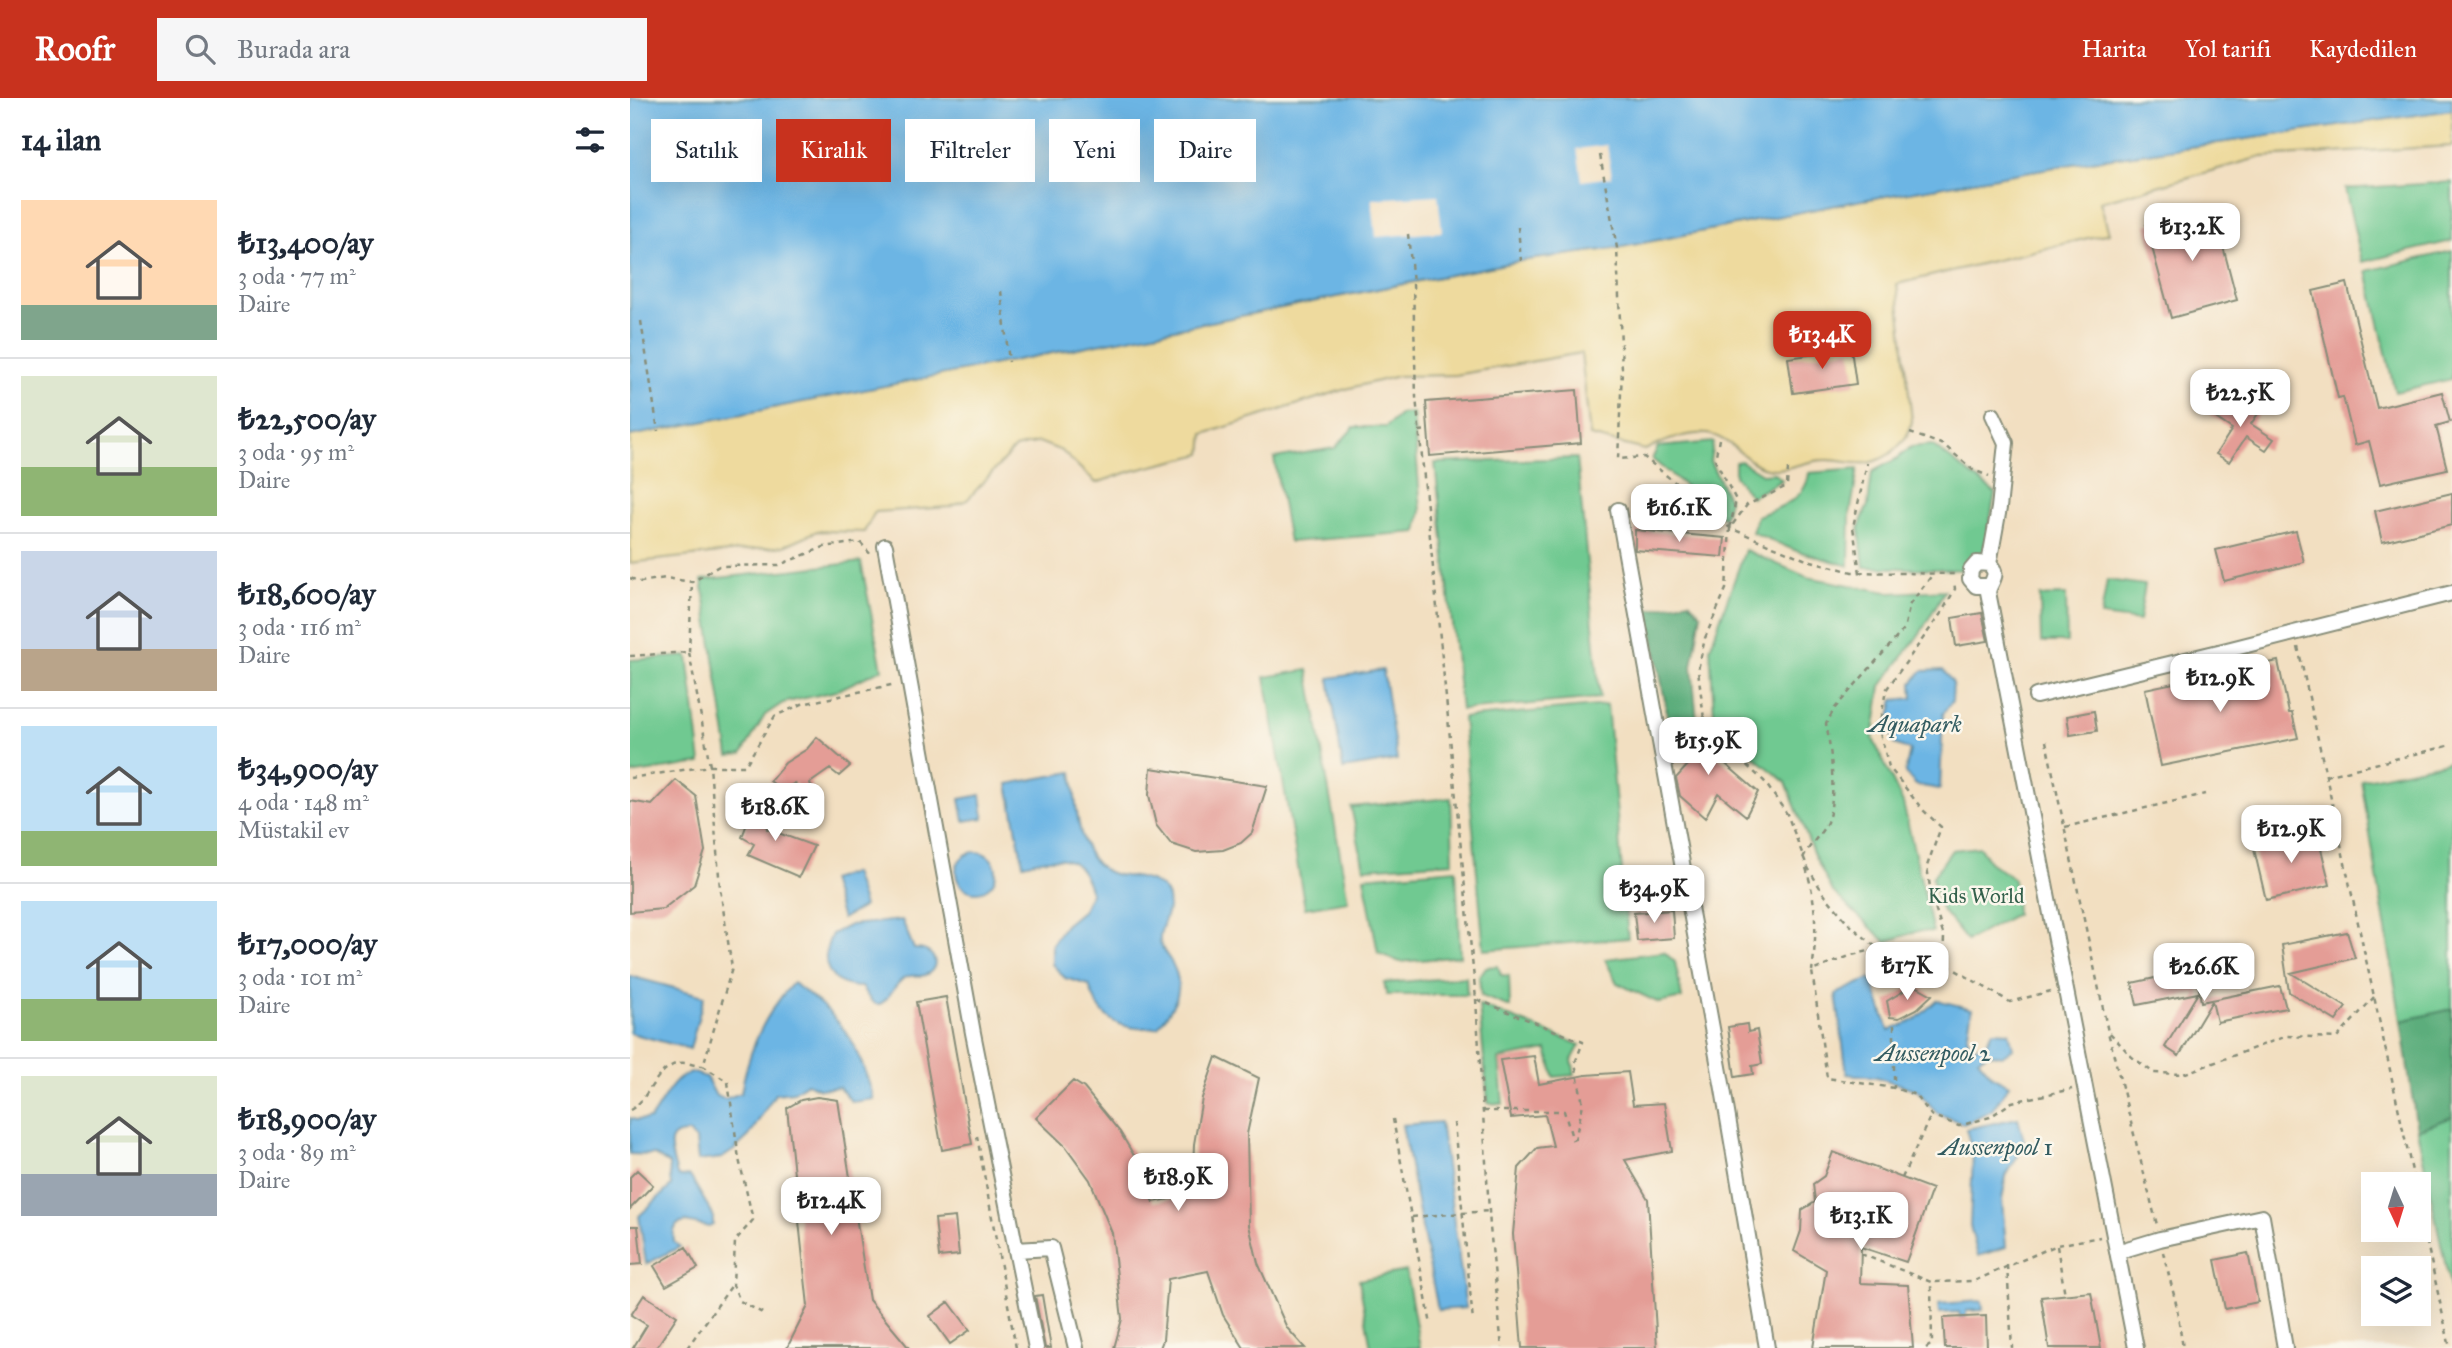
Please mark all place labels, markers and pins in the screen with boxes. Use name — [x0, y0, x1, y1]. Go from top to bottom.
pin: ₺13.2K — [2135, 204, 2249, 263]
pin: ₺13.4K — [1765, 312, 1879, 371]
pin: ₺22.5K — [2183, 370, 2297, 429]
pin: ₺16.1K — [1622, 484, 1736, 544]
pin: ₺12.9K — [2163, 654, 2277, 714]
pin: ₺15.9K — [1651, 718, 1765, 777]
pin: ₺18.6K — [718, 784, 832, 843]
pin: ₺12.9K — [2234, 806, 2348, 865]
pin: ₺34.9K — [1597, 866, 1711, 925]
pin: ₺17K — [1866, 942, 1948, 1002]
pin: ₺26.6K — [2147, 944, 2261, 1003]
pin: ₺18.9K — [1121, 1154, 1235, 1213]
pin: ₺12.4K — [774, 1178, 888, 1237]
pin: ₺13.1K — [1804, 1192, 1918, 1252]

